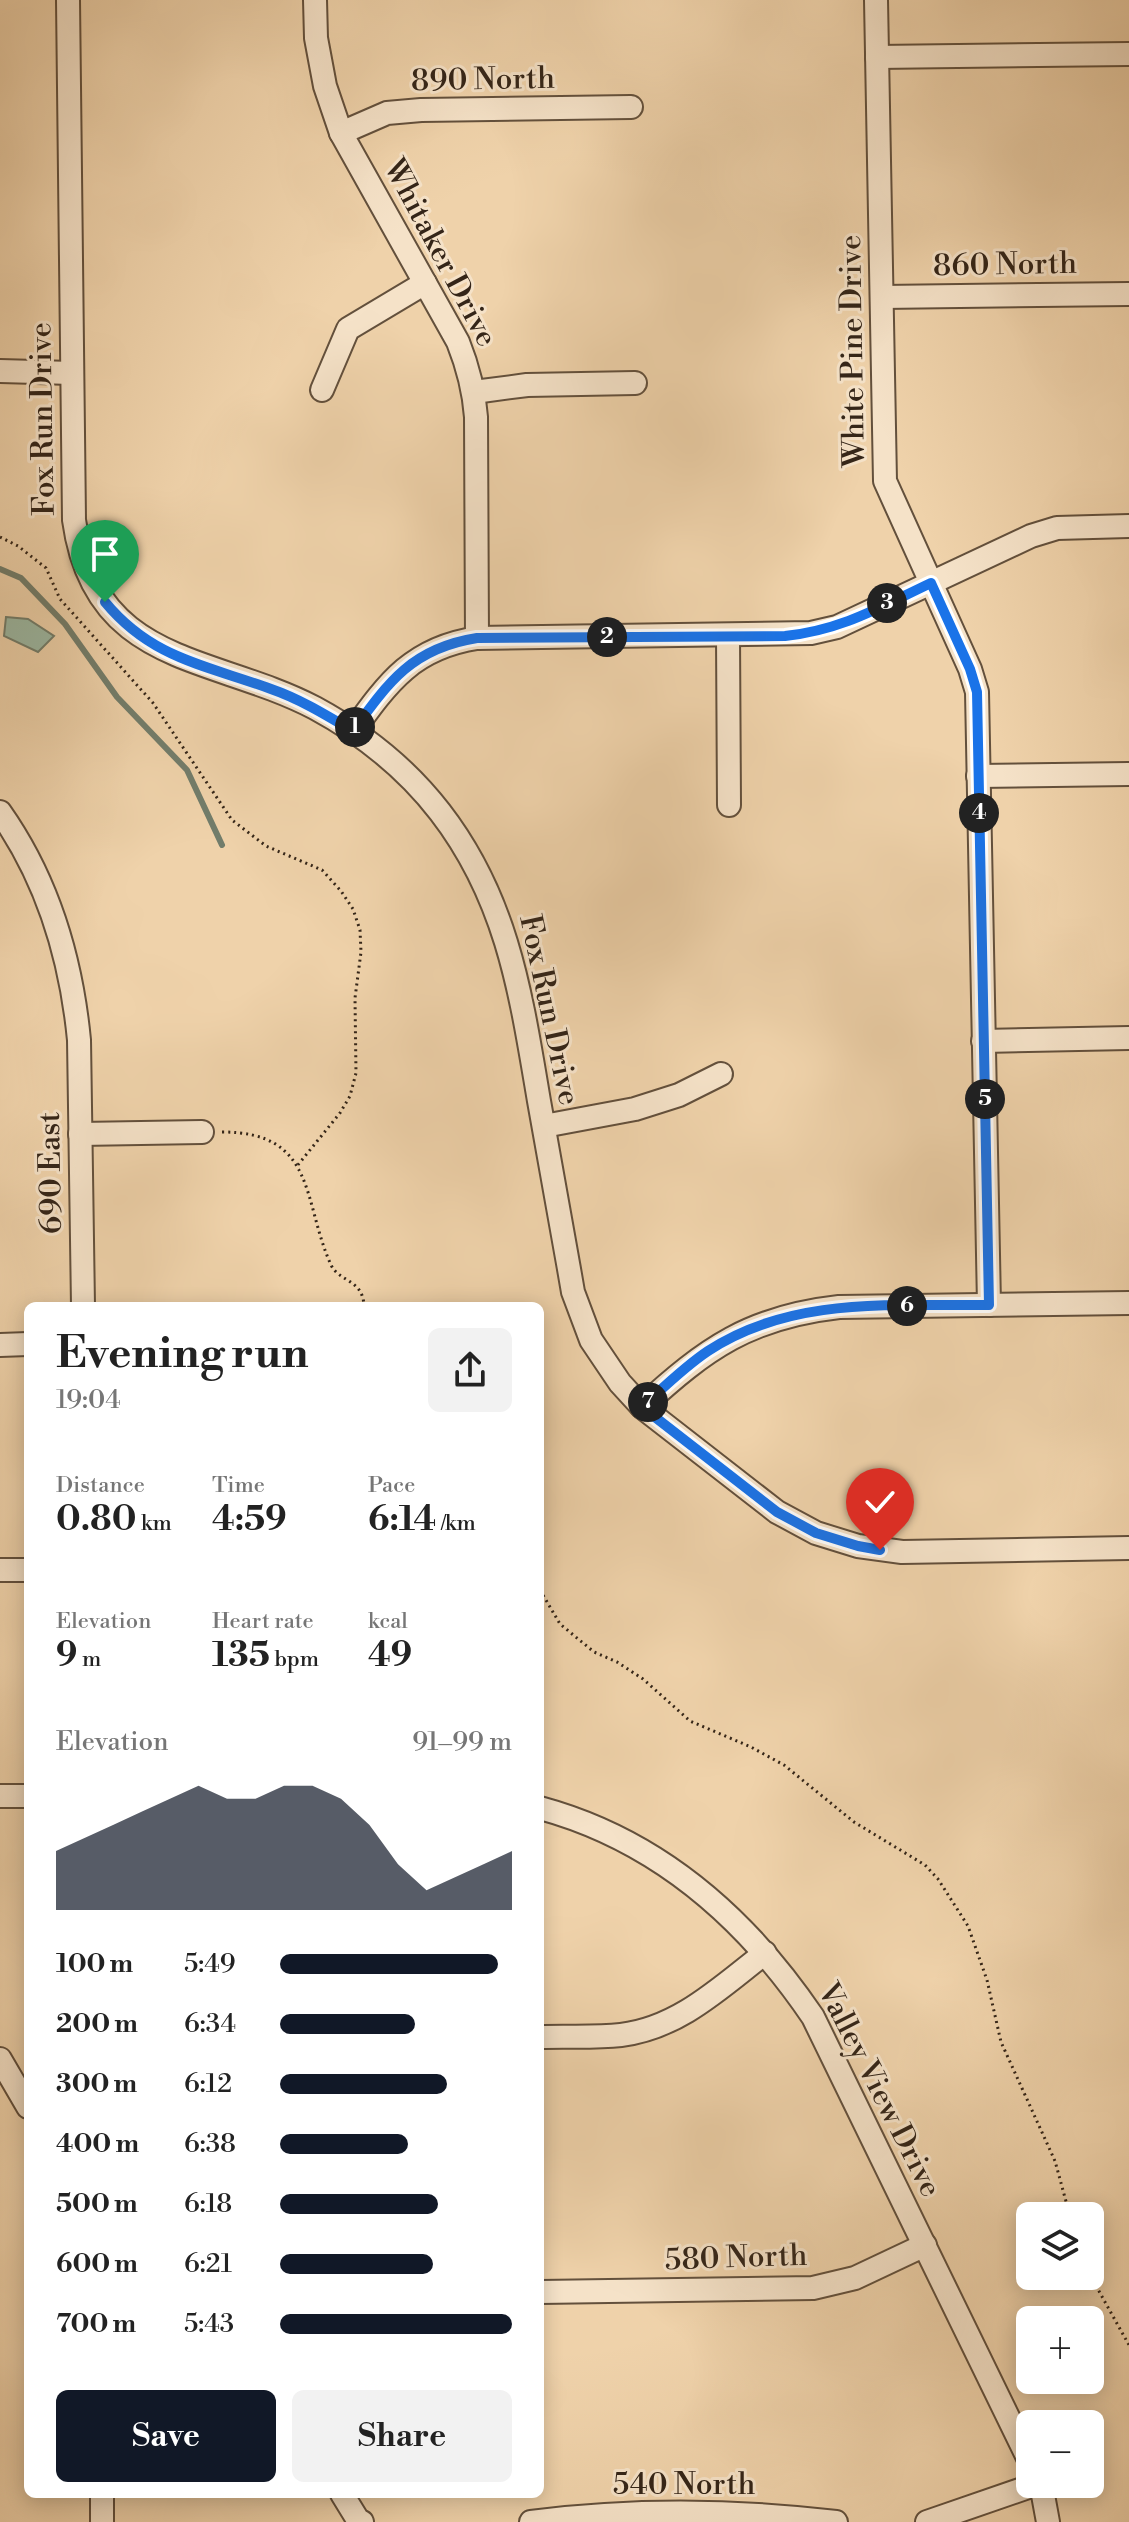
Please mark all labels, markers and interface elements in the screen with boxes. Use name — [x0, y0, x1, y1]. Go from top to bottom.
street label: 890 North — [411, 60, 555, 100]
street label: Whitaker Drive — [374, 152, 505, 353]
street label: White Pine Drive — [832, 235, 874, 468]
street label: 860 North — [933, 245, 1077, 285]
street label: Fox Run Drive — [22, 322, 64, 516]
pin — [71, 520, 139, 602]
icon: arrive — [83, 532, 127, 576]
pin: 3 — [867, 583, 907, 623]
text: 3 — [880, 589, 894, 616]
pin: 2 — [587, 617, 627, 657]
text: 2 — [600, 623, 614, 650]
pin: 1 — [335, 707, 375, 747]
text: 1 — [350, 713, 360, 740]
pin: 4 — [959, 793, 999, 833]
text: 4 — [972, 799, 986, 826]
street label: Fox Run Drive — [510, 911, 588, 1109]
pin: 5 — [965, 1079, 1005, 1119]
text: 5 — [978, 1085, 992, 1112]
street label: 690 East — [31, 1111, 71, 1234]
pin: 6 — [887, 1286, 927, 1326]
text: 6 — [900, 1292, 914, 1319]
text: Evening run — [56, 1326, 309, 1381]
button: share — [428, 1328, 512, 1412]
pin: 7 — [628, 1382, 668, 1422]
text: 19:04 — [56, 1384, 121, 1416]
text: 7 — [642, 1388, 654, 1415]
pin — [846, 1468, 914, 1550]
text: Distance — [56, 1472, 145, 1499]
text: Time — [212, 1472, 265, 1499]
text: Pace — [368, 1472, 415, 1499]
icon: check — [858, 1480, 902, 1524]
text: 0.80 — [56, 1499, 136, 1541]
text: 4:59 — [212, 1499, 287, 1541]
text: 6:14 — [368, 1499, 436, 1541]
text: km — [136, 1510, 172, 1537]
text: /km — [436, 1510, 476, 1537]
text: Elevation — [56, 1608, 151, 1635]
text: Heart rate — [212, 1608, 314, 1635]
text: kcal — [368, 1608, 408, 1635]
text: 9 — [56, 1635, 77, 1677]
text: 135 — [212, 1635, 270, 1677]
text: 49 — [368, 1635, 412, 1677]
text: m — [77, 1646, 101, 1673]
text: bpm — [270, 1646, 319, 1673]
text: Elevation — [56, 1726, 169, 1758]
text: 91–99 m — [412, 1726, 512, 1758]
text: 100 m — [56, 1948, 133, 1980]
text: 5:49 — [184, 1948, 235, 1980]
street label: Valley View Drive — [808, 1976, 949, 2204]
text: 200 m — [56, 2008, 138, 2040]
text: 6:34 — [184, 2008, 236, 2040]
text: 300 m — [56, 2068, 137, 2100]
text: 6:12 — [184, 2068, 232, 2100]
text: 400 m — [56, 2128, 139, 2160]
text: 6:38 — [184, 2128, 236, 2160]
text: 500 m — [56, 2188, 138, 2220]
text: 6:18 — [184, 2188, 232, 2220]
map controls — [1016, 2202, 1104, 2498]
button: layers — [1016, 2202, 1104, 2290]
street label: 580 North — [664, 2237, 808, 2279]
text: 600 m — [56, 2248, 138, 2280]
text: 6:21 — [184, 2248, 232, 2280]
button: + — [1016, 2306, 1104, 2394]
text: 700 m — [56, 2308, 136, 2340]
text: 5:43 — [184, 2308, 234, 2340]
button: Save — [56, 2390, 276, 2482]
button: Share — [292, 2390, 512, 2482]
button: − — [1016, 2410, 1104, 2498]
street label: 540 North — [613, 2466, 755, 2504]

